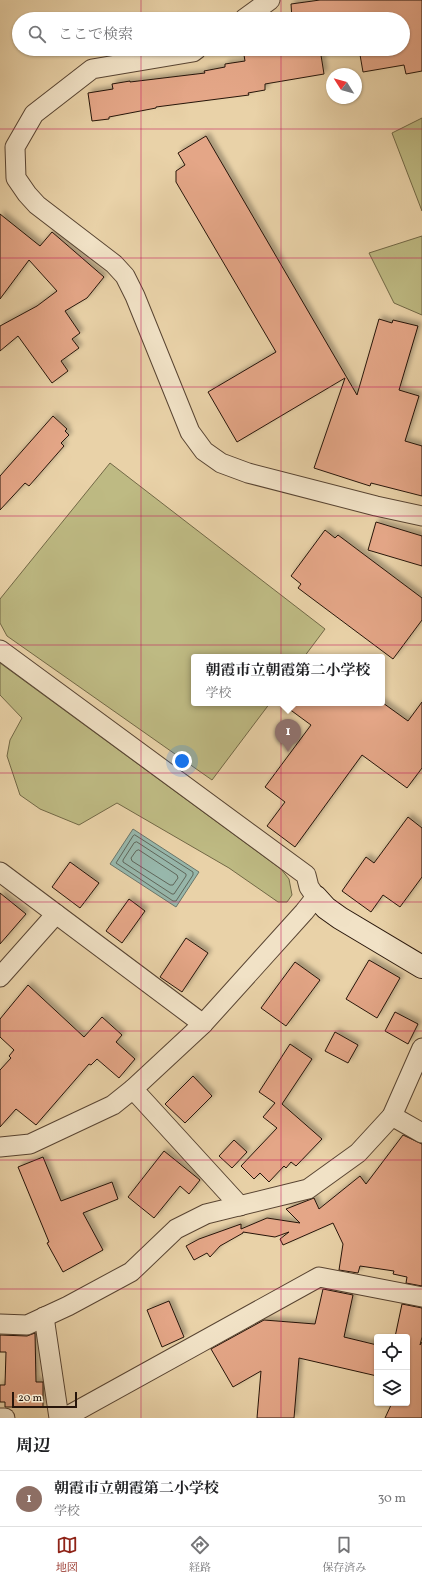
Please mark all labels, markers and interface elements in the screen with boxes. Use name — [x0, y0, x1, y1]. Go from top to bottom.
search box — [12, 12, 410, 56]
icon: search — [26, 23, 48, 45]
text: ここで検索 — [58, 25, 133, 46]
north arrow — [326, 68, 362, 104]
popup — [191, 654, 385, 706]
text: 朝霞市立朝霞第二小学校 — [205, 661, 371, 682]
text: 学校 — [205, 685, 232, 703]
pin: 1 — [275, 719, 301, 752]
your location — [172, 751, 192, 771]
map controls — [374, 1334, 410, 1406]
button: locate — [374, 1334, 410, 1370]
button: layers — [374, 1370, 410, 1406]
scale bar — [12, 1390, 77, 1409]
text: 20 m — [18, 1391, 42, 1406]
text: 周辺 — [16, 1435, 50, 1458]
text: 朝霞市立朝霞第二小学校 — [54, 1479, 219, 1500]
text: 1 — [26, 1490, 32, 1508]
text: 30 m — [378, 1490, 406, 1508]
text: 学校 — [54, 1503, 80, 1521]
tab: 地図 — [56, 1534, 78, 1576]
tab: 経路 — [189, 1534, 211, 1576]
tab: 保存済み — [322, 1534, 366, 1576]

